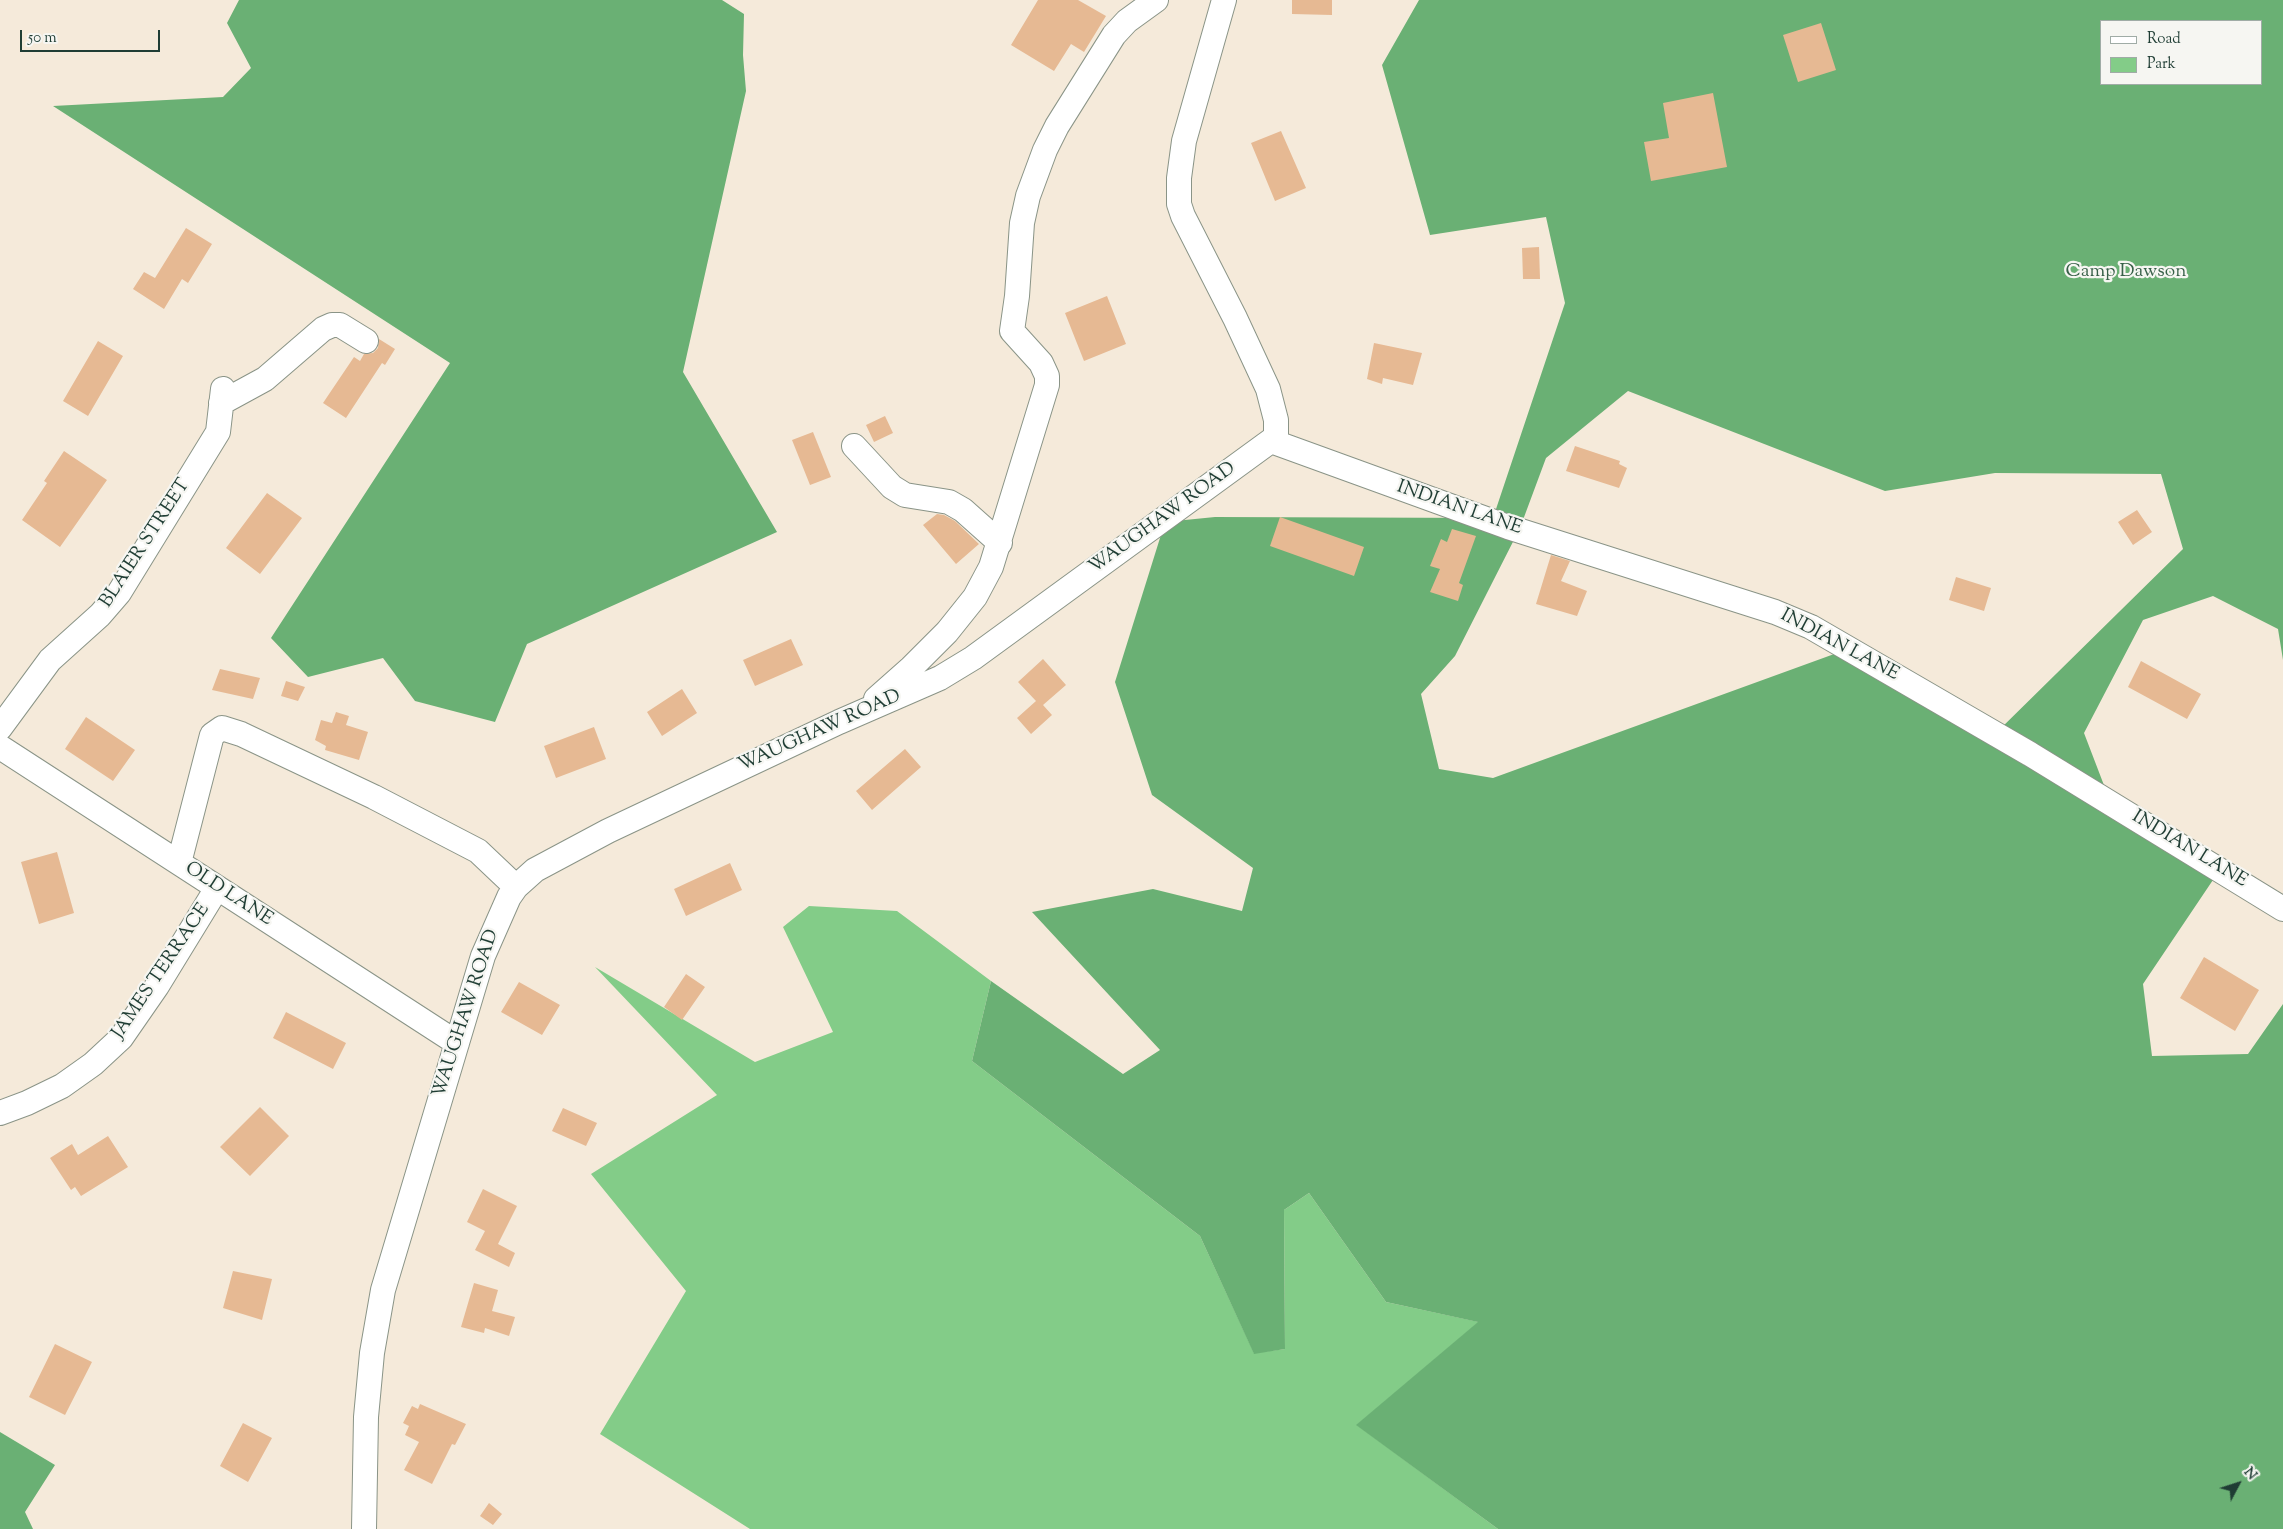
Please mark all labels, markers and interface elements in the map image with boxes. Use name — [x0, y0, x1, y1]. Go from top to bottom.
scale bar — [22, 20, 162, 52]
legend — [2100, 20, 2263, 85]
text: 50 m — [28, 28, 57, 49]
text: Road — [2147, 29, 2181, 50]
text: Park — [2147, 54, 2176, 75]
park label: Camp Dawson — [2066, 262, 2186, 284]
street label: WAUGHAW ROAD — [1085, 458, 1241, 580]
street label: BLAIER STREET — [96, 475, 196, 613]
street label: INDIAN LANE — [1393, 477, 1525, 541]
street label: INDIAN LANE — [1776, 605, 1902, 687]
street label: WAUGHAW ROAD — [735, 686, 905, 778]
street label: INDIAN LANE — [2127, 807, 2251, 893]
street label: OLD LANE — [180, 858, 276, 932]
street label: JAMES TERRACE — [108, 900, 216, 1044]
street label: WAUGHAW ROAD — [429, 927, 505, 1101]
north arrow — [2213, 1459, 2263, 1509]
text: N — [2238, 1464, 2261, 1485]

